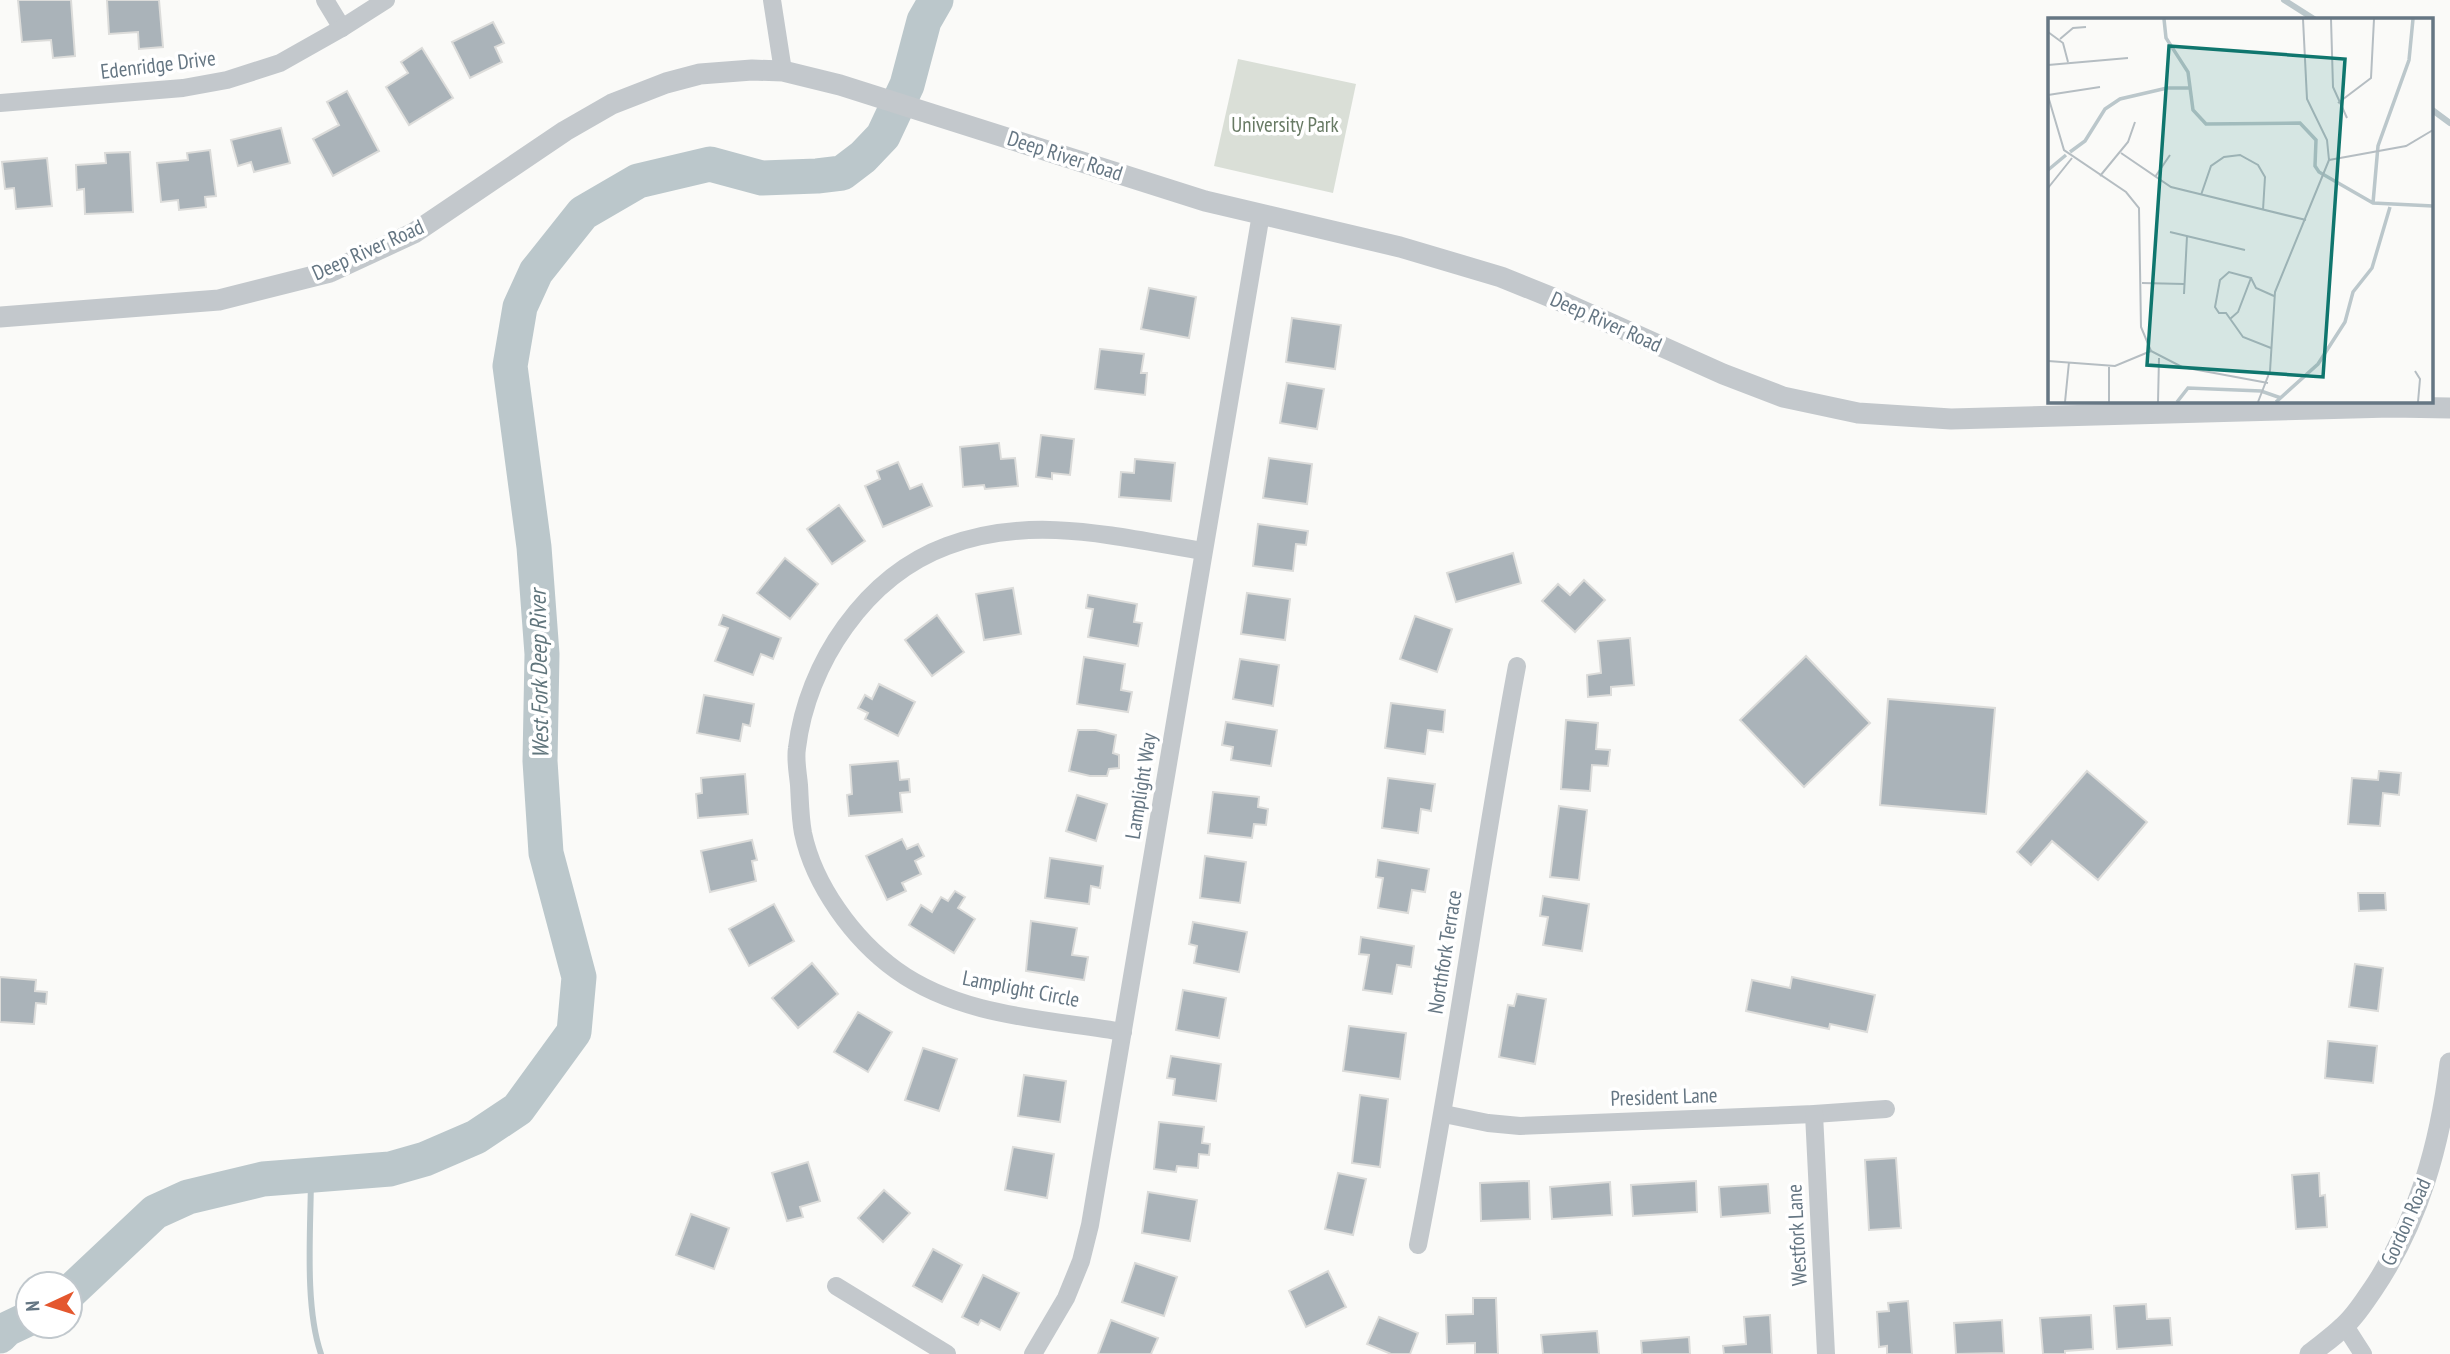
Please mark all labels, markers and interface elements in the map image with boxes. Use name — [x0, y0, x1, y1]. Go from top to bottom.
inset map — [2048, 18, 2432, 402]
street label: Edenridge Drive — [99, 44, 217, 85]
park label: University Park — [1231, 111, 1339, 138]
street label: Deep River Road — [1004, 124, 1126, 187]
street label: Deep River Road — [308, 213, 428, 286]
street label: Deep River Road — [1546, 285, 1666, 358]
water label: West Fork Deep River — [522, 586, 554, 759]
street label: Lamplight Way — [1119, 731, 1162, 841]
street label: Northfork Terrace — [1421, 888, 1468, 1016]
street label: Lamplight Circle — [960, 964, 1082, 1013]
street label: President Lane — [1610, 1081, 1718, 1112]
street label: Gordon Road — [2374, 1174, 2437, 1270]
street label: Westfork Lane — [1780, 1184, 1813, 1287]
north arrow — [14, 1270, 84, 1340]
text: N — [20, 1300, 44, 1312]

